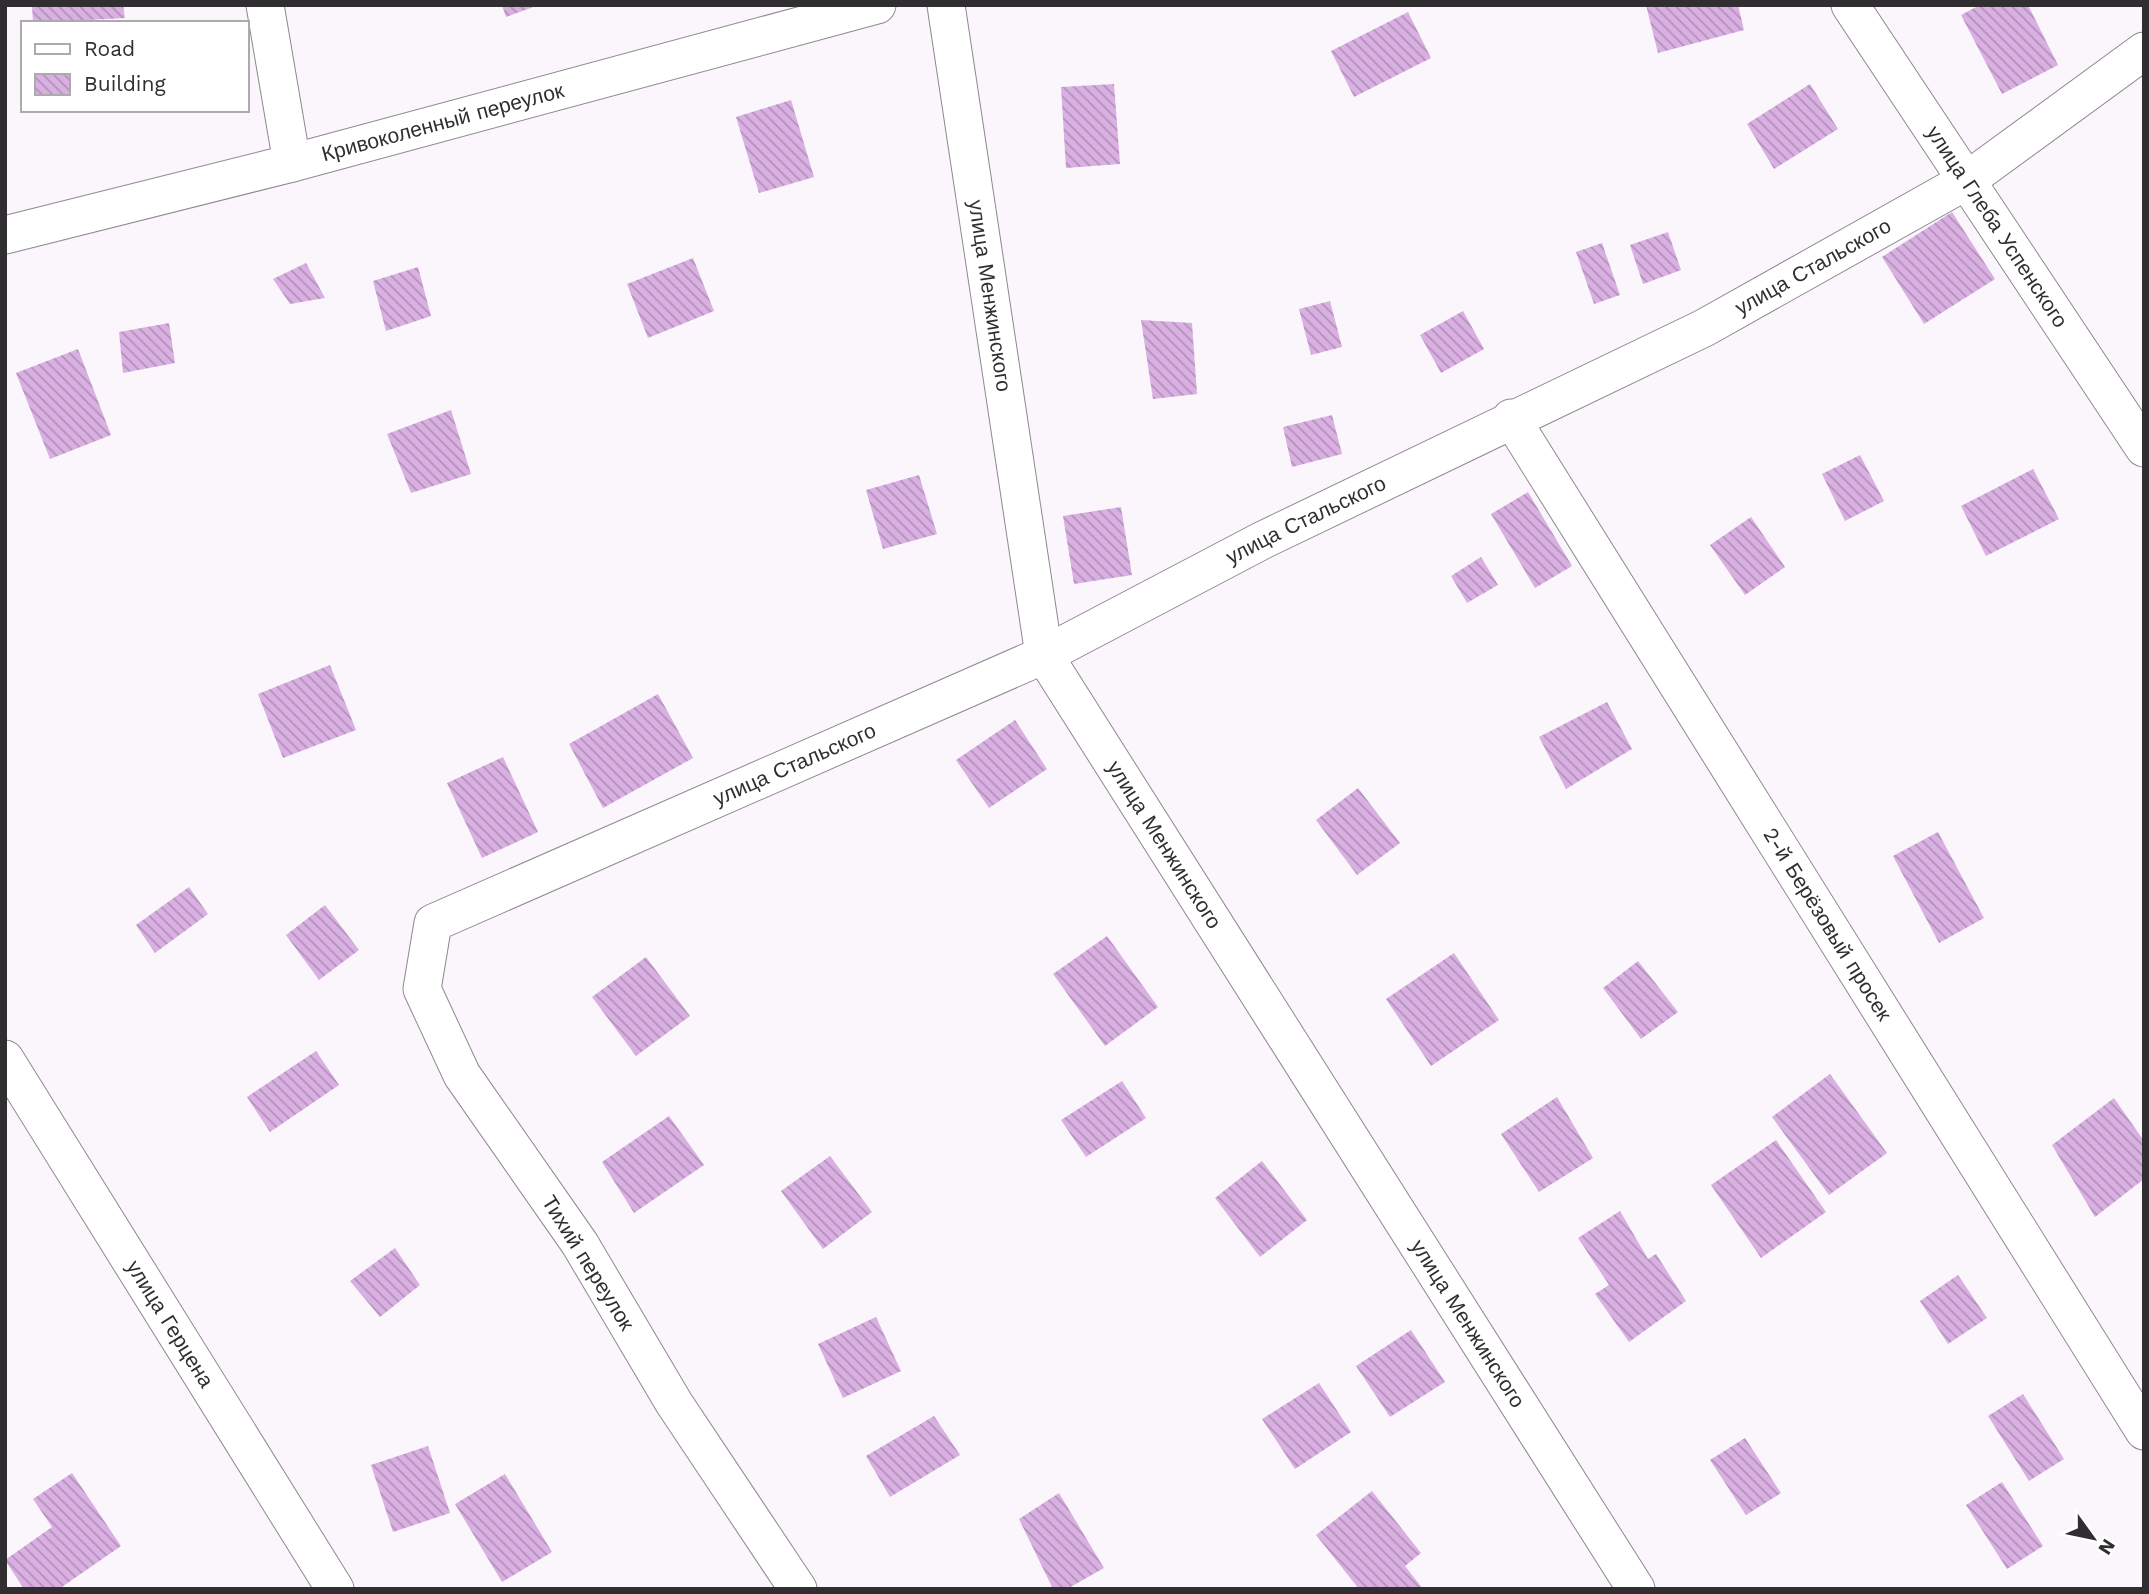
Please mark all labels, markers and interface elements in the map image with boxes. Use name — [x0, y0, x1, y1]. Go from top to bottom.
legend — [21, 21, 248, 112]
text: Road — [84, 36, 135, 61]
text: Building — [84, 71, 166, 96]
street label: Кривоколенный переулок — [319, 77, 567, 166]
street label: улица Глеба Успенского — [1922, 121, 2073, 332]
street label: улица Менжинского — [964, 198, 1017, 393]
street label: улица Стальского — [1730, 213, 1895, 320]
street label: улица Стальского — [1221, 470, 1390, 569]
street label: улица Стальского — [709, 717, 880, 811]
street label: улица Менжинского — [1102, 756, 1227, 933]
street label: 2-й Берёзовый просек — [1758, 823, 1898, 1026]
street label: Тихий переулок — [537, 1191, 640, 1335]
street label: улица Менжинского — [1406, 1235, 1531, 1412]
street label: улица Герцена — [121, 1255, 219, 1392]
north arrow — [2058, 1503, 2128, 1573]
text: N — [2093, 1535, 2120, 1559]

